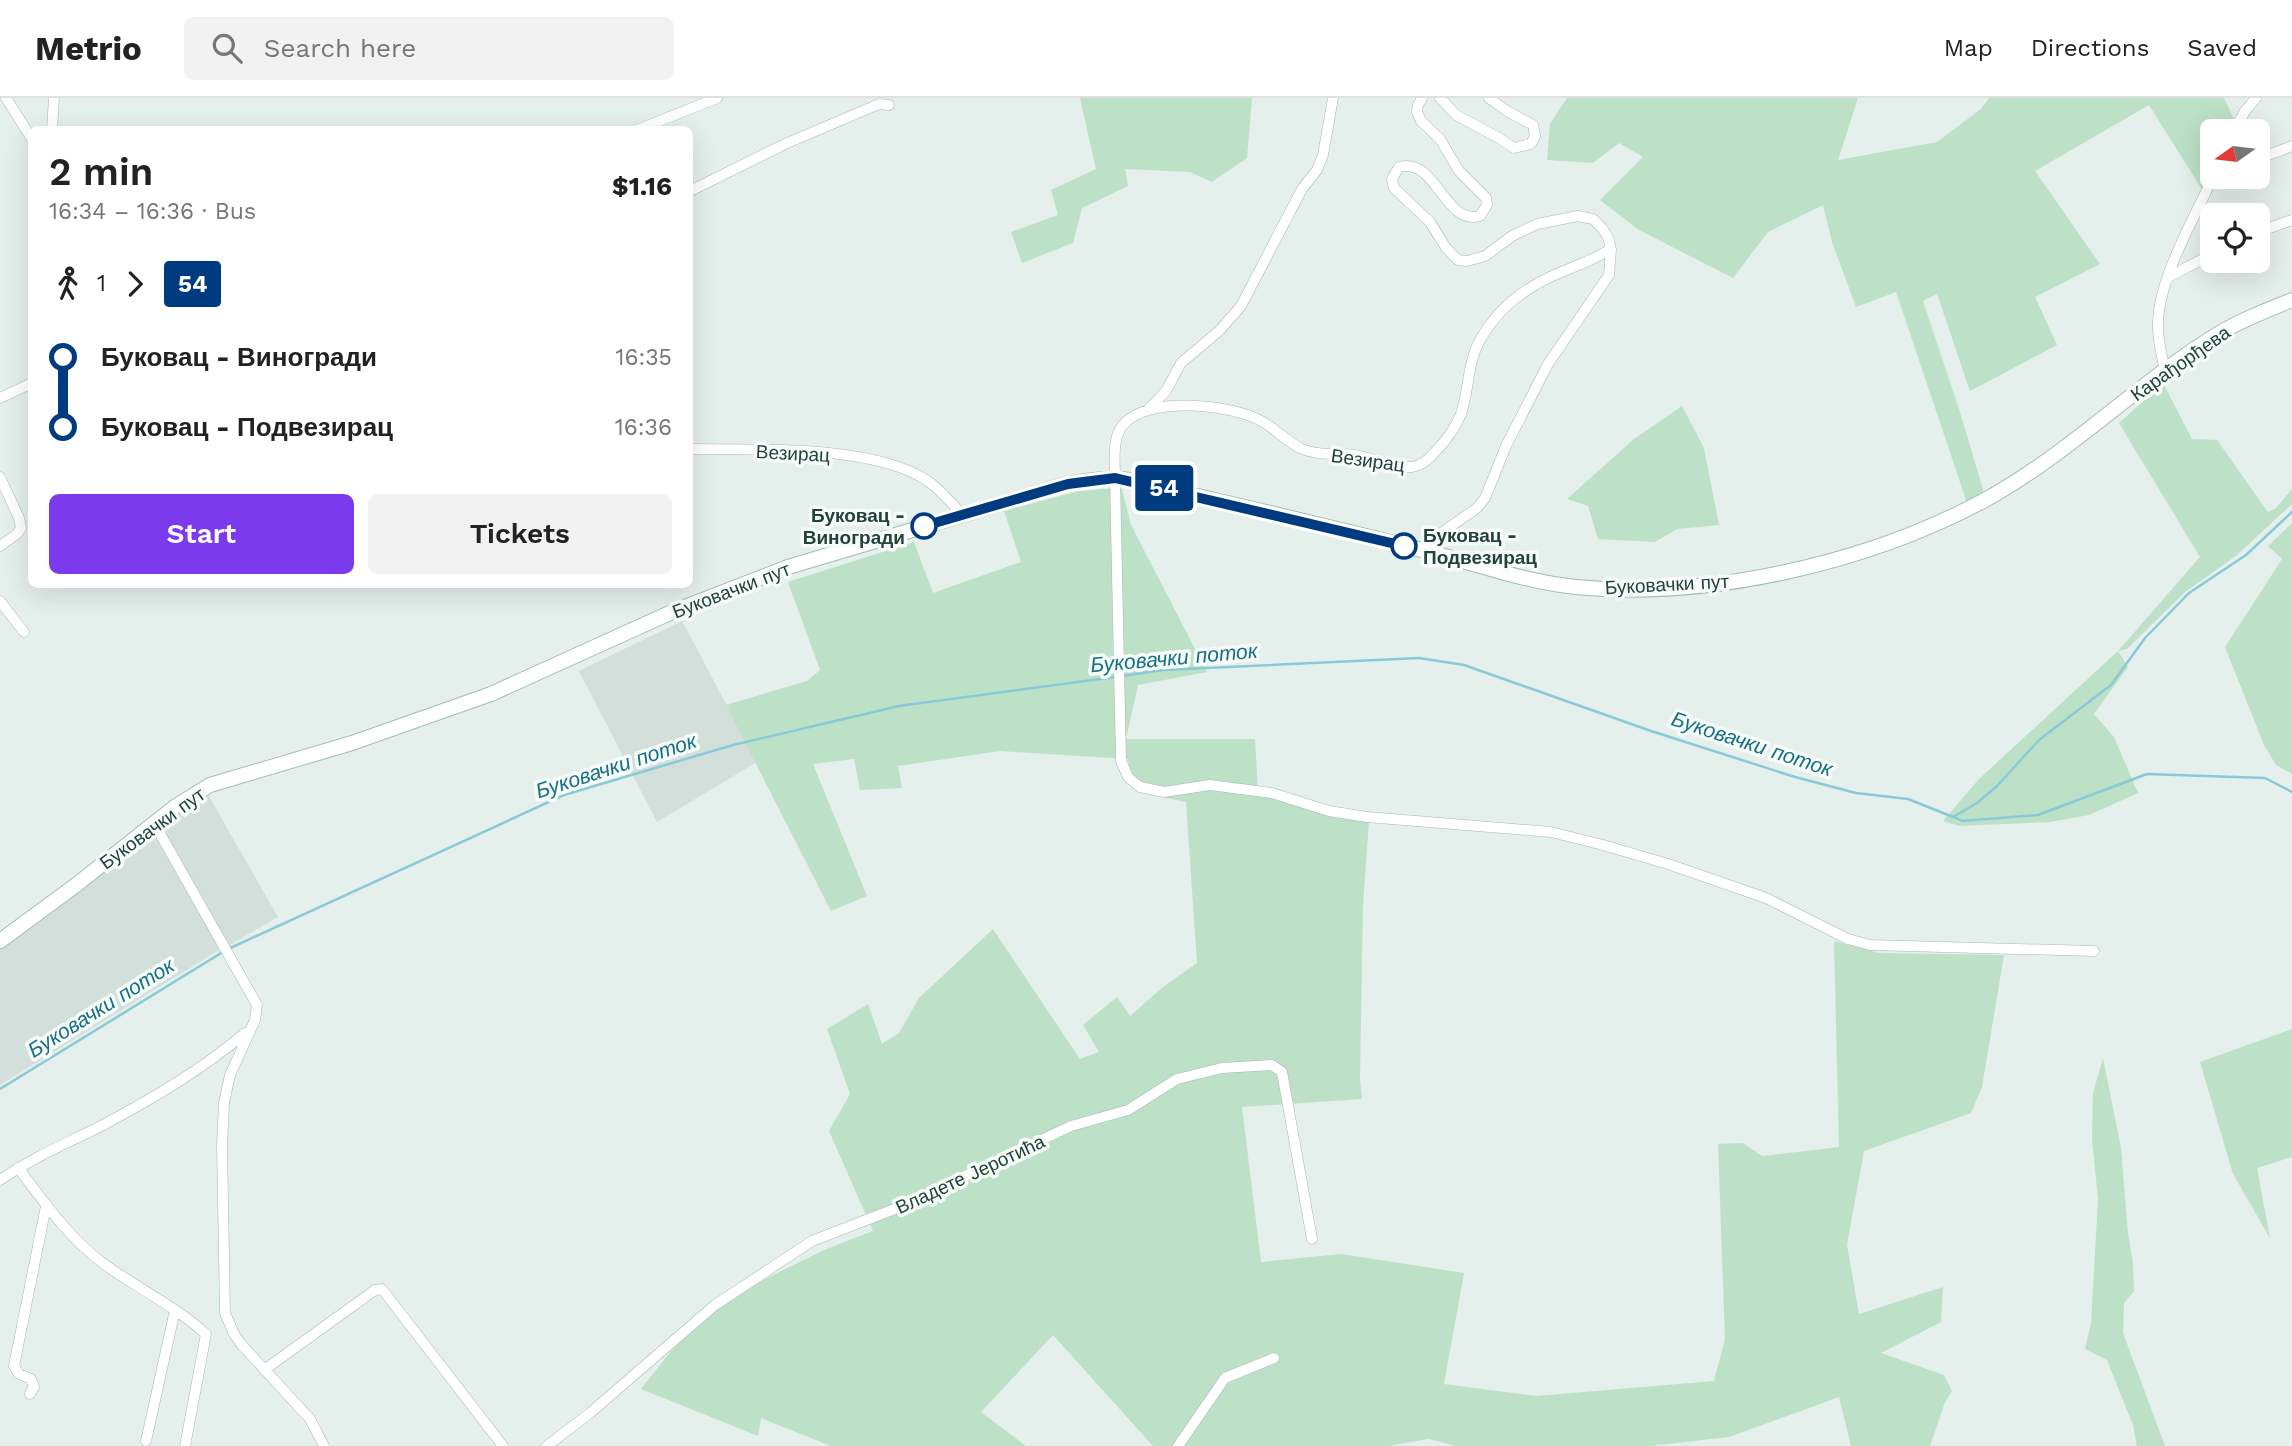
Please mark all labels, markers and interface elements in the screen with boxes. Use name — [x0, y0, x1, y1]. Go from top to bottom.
search box — [184, 17, 674, 80]
text: Metrio — [35, 29, 142, 68]
icon: search — [208, 29, 246, 67]
text: Search here — [264, 33, 416, 63]
text: Map — [1944, 34, 1993, 62]
text: Directions — [2031, 34, 2149, 62]
text: Saved — [2187, 34, 2257, 62]
north arrow — [2200, 119, 2270, 189]
map controls — [2200, 119, 2270, 273]
text: 2 min — [49, 150, 153, 194]
text: $1.16 — [612, 171, 672, 201]
text: 16:34 – 16:36 · Bus — [49, 198, 256, 225]
button: locate — [2200, 203, 2270, 273]
icon: walk — [49, 265, 87, 303]
icon: forward — [116, 265, 154, 303]
text: 1 — [97, 270, 106, 297]
text: 54 — [178, 270, 207, 298]
street label: Карађорђева — [2126, 320, 2235, 406]
text: Буковац - Виногради — [101, 342, 377, 372]
text: 16:35 — [615, 344, 672, 371]
text: Буковац - Подвезирац — [101, 412, 393, 442]
text: 16:36 — [615, 414, 672, 441]
street label: Везирац — [755, 440, 831, 467]
street label: Везирац — [1330, 444, 1406, 477]
line badge: 54 — [1132, 465, 1196, 511]
text: 54 — [1149, 474, 1179, 502]
button: Start — [49, 494, 354, 574]
button: Tickets — [368, 494, 672, 574]
place label: Буковац - Виногради — [803, 504, 905, 549]
marker: Буковац - Виногради — [911, 513, 937, 539]
place label: Буковац - Подвезирац — [1423, 524, 1537, 569]
marker: Буковац - Подвезирац — [1391, 533, 1417, 559]
street label: Буковачки пут — [669, 557, 794, 624]
street label: Буковачки пут — [1604, 570, 1730, 599]
water label: Буковачки поток — [1089, 638, 1260, 677]
water label: Буковачки поток — [1669, 706, 1837, 782]
water label: Буковачки поток — [532, 727, 700, 803]
street label: Буковачки пут — [95, 782, 210, 874]
water label: Буковачки поток — [23, 952, 179, 1063]
street label: Владете Јеротића — [892, 1130, 1049, 1219]

